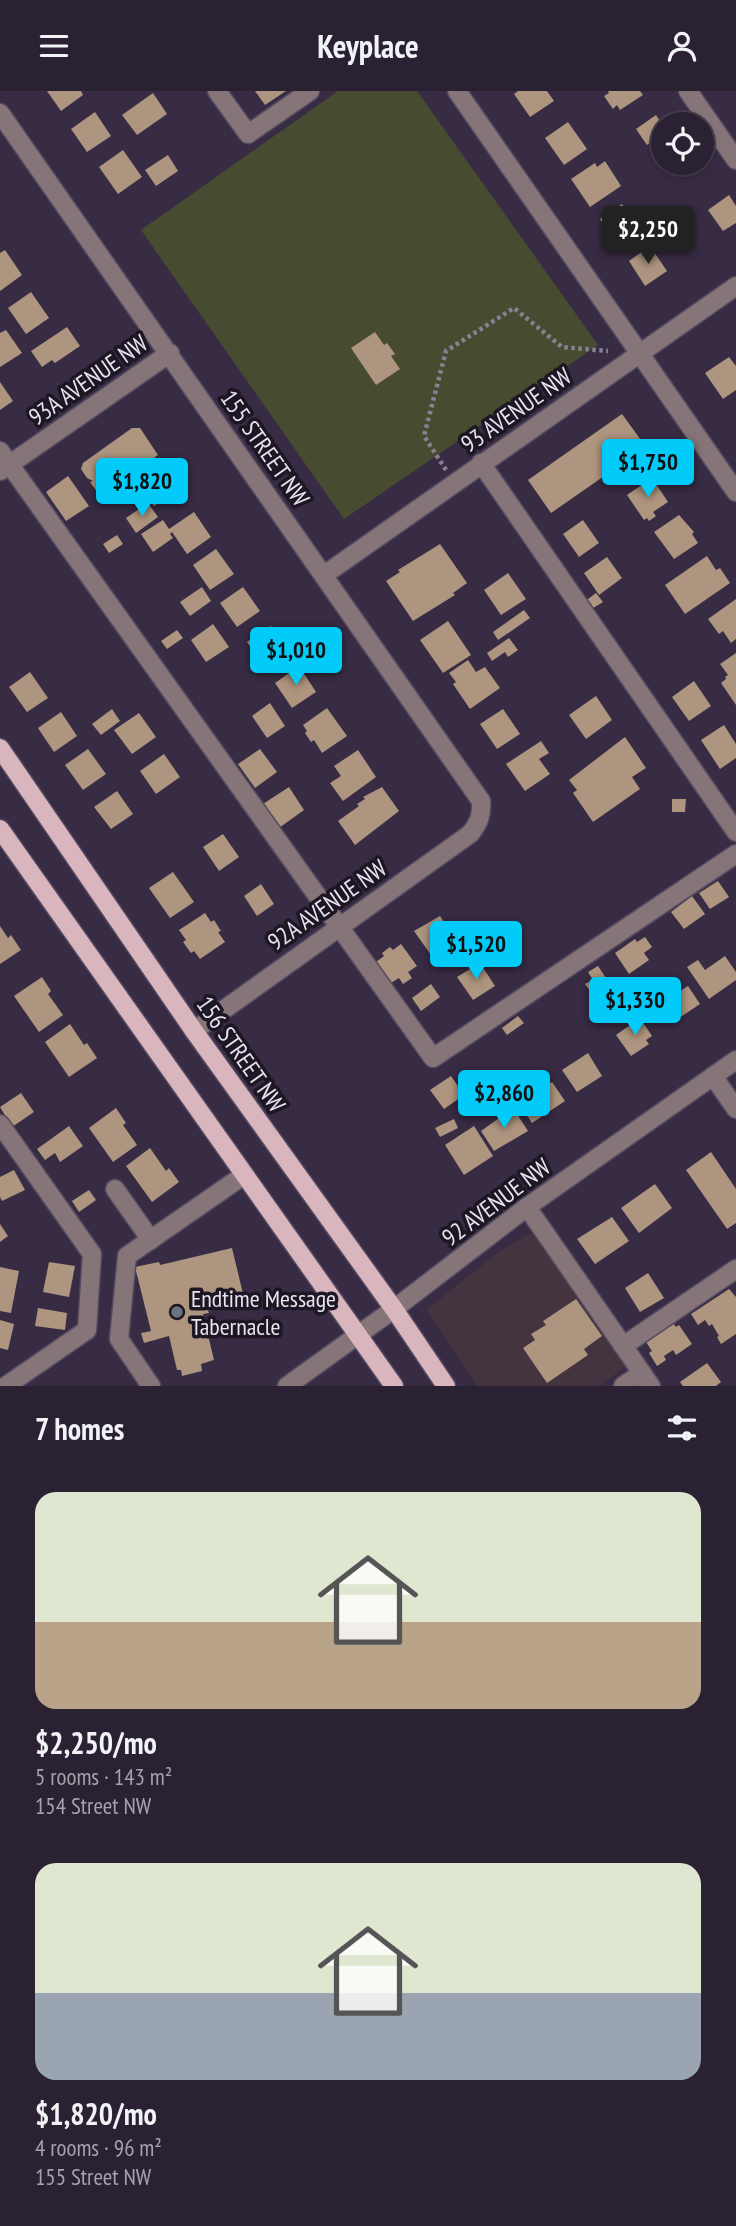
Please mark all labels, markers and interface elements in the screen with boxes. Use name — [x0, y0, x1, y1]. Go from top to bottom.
text: Keyplace — [317, 25, 419, 67]
icon: menu — [35, 27, 73, 65]
icon: person — [663, 27, 701, 65]
map controls — [651, 112, 714, 175]
button: locate — [651, 112, 714, 175]
pin: $2,250 — [591, 207, 705, 266]
text: $2,250 — [618, 214, 678, 243]
street label: 93A AVENUE NW — [22, 328, 154, 432]
street label: 93 AVENUE NW — [455, 361, 577, 459]
street label: 155 STREET NW — [214, 384, 316, 512]
pin: $1,750 — [591, 439, 705, 499]
text: $1,750 — [618, 447, 678, 476]
pin: $1,820 — [85, 459, 199, 518]
text: $1,820 — [112, 466, 172, 495]
pin: $1,010 — [239, 627, 353, 687]
text: $1,010 — [266, 635, 326, 664]
street label: 92A AVENUE NW — [261, 853, 393, 957]
pin: $1,520 — [419, 921, 533, 981]
text: $1,520 — [446, 929, 506, 958]
pin: $1,330 — [578, 977, 692, 1037]
text: $1,330 — [605, 985, 665, 1014]
street label: 156 STREET NW — [190, 990, 292, 1118]
pin: $2,860 — [447, 1070, 561, 1130]
text: $2,860 — [474, 1078, 534, 1107]
street label: 92 AVENUE NW — [436, 1151, 556, 1253]
place label: Endtime Message Tabernacle — [191, 1283, 336, 1342]
marker: Endtime Message Tabernacle — [169, 1304, 185, 1320]
text: 7 homes — [35, 1409, 124, 1448]
icon: filters — [663, 1409, 701, 1447]
icon: home — [305, 1537, 431, 1663]
text: $2,250/mo — [35, 1723, 157, 1762]
text: 5 rooms · 143 m² — [35, 1762, 172, 1791]
text: 154 Street NW — [35, 1791, 151, 1820]
icon: home — [305, 1908, 431, 2034]
text: $1,820/mo — [35, 2094, 157, 2133]
text: 4 rooms · 96 m² — [35, 2133, 162, 2162]
text: 155 Street NW — [35, 2162, 151, 2191]

